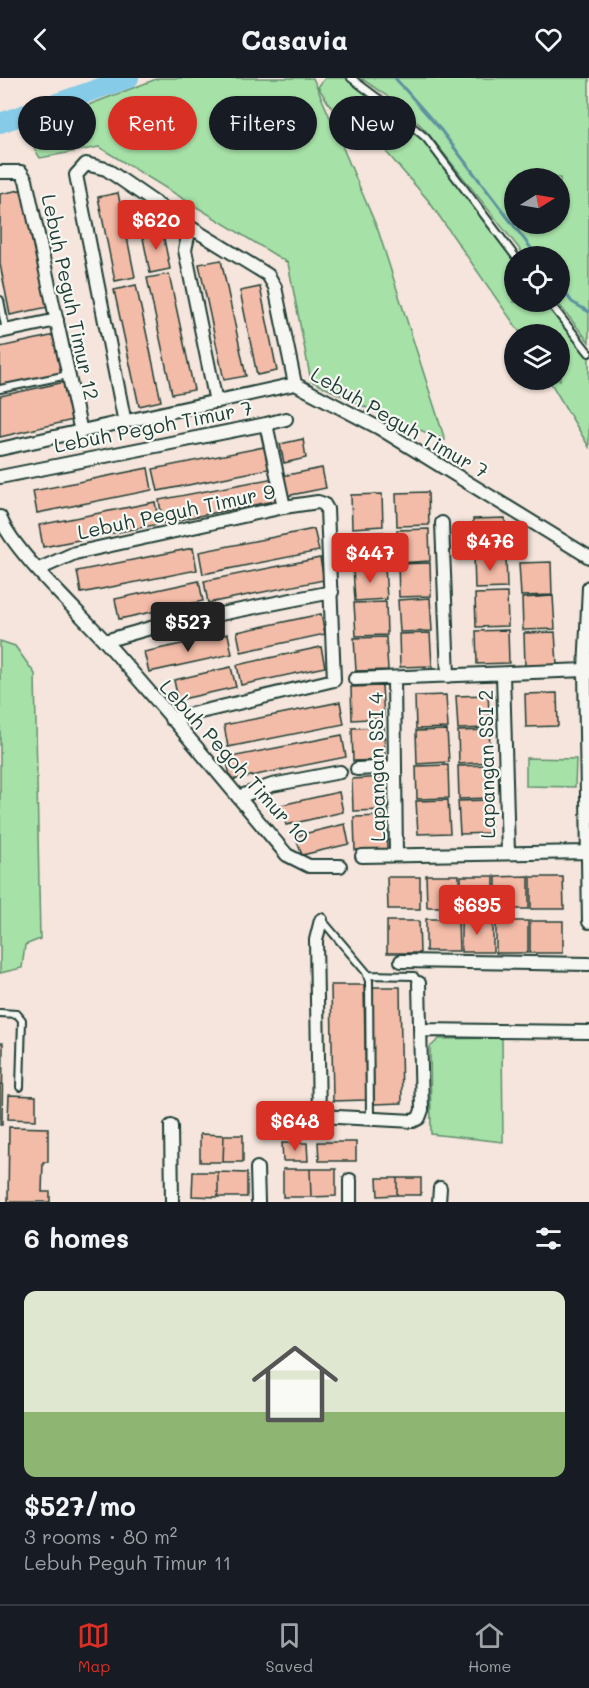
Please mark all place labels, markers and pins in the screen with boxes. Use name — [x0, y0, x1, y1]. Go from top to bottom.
pin: $620 — [120, 200, 192, 251]
pin: $476 — [454, 521, 526, 572]
pin: $447 — [334, 533, 406, 584]
pin: $527 — [152, 602, 224, 653]
pin: $695 — [441, 885, 513, 936]
pin: $648 — [259, 1101, 331, 1152]

